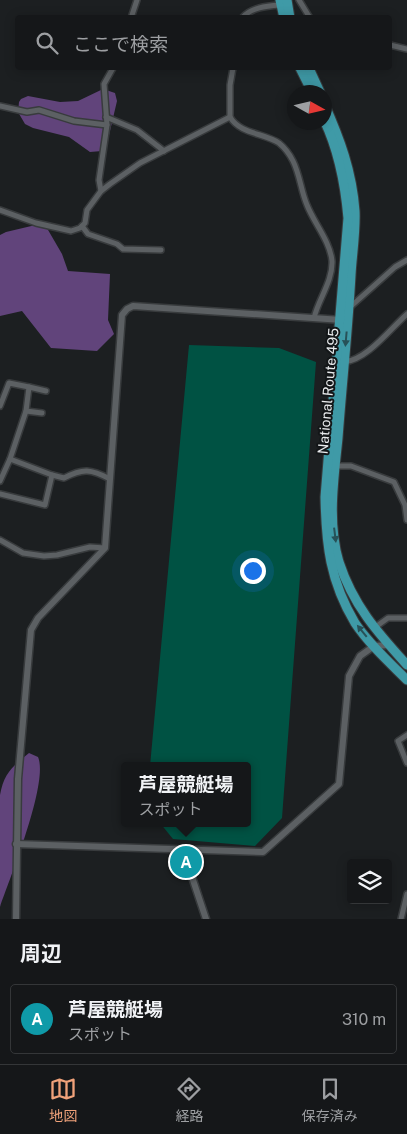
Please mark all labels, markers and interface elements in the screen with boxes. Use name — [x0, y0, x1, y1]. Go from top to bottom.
search box — [15, 15, 392, 70]
icon: search — [33, 29, 61, 57]
text: ここで検索 — [73, 33, 168, 55]
north arrow — [287, 85, 332, 130]
street label: National Route 495 — [315, 327, 341, 455]
one-way arrow — [342, 331, 350, 347]
one-way arrow — [331, 528, 339, 544]
your location — [240, 558, 266, 584]
one-way arrow — [357, 625, 368, 638]
popup — [121, 762, 251, 827]
text: 芦屋競艇場 — [138, 773, 234, 795]
text: スポット — [138, 800, 203, 819]
pin: A — [170, 843, 202, 881]
map controls — [347, 859, 392, 904]
button: layers — [347, 859, 392, 904]
text: 周辺 — [20, 941, 62, 966]
text: 芦屋競艇場 — [68, 998, 163, 1020]
text: A — [31, 1010, 43, 1029]
text: 310 m — [342, 1010, 386, 1029]
text: スポット — [68, 1025, 132, 1044]
tab: 地図 — [49, 1075, 77, 1125]
tab: 経路 — [175, 1075, 203, 1125]
tab: 保存済み — [302, 1075, 358, 1125]

